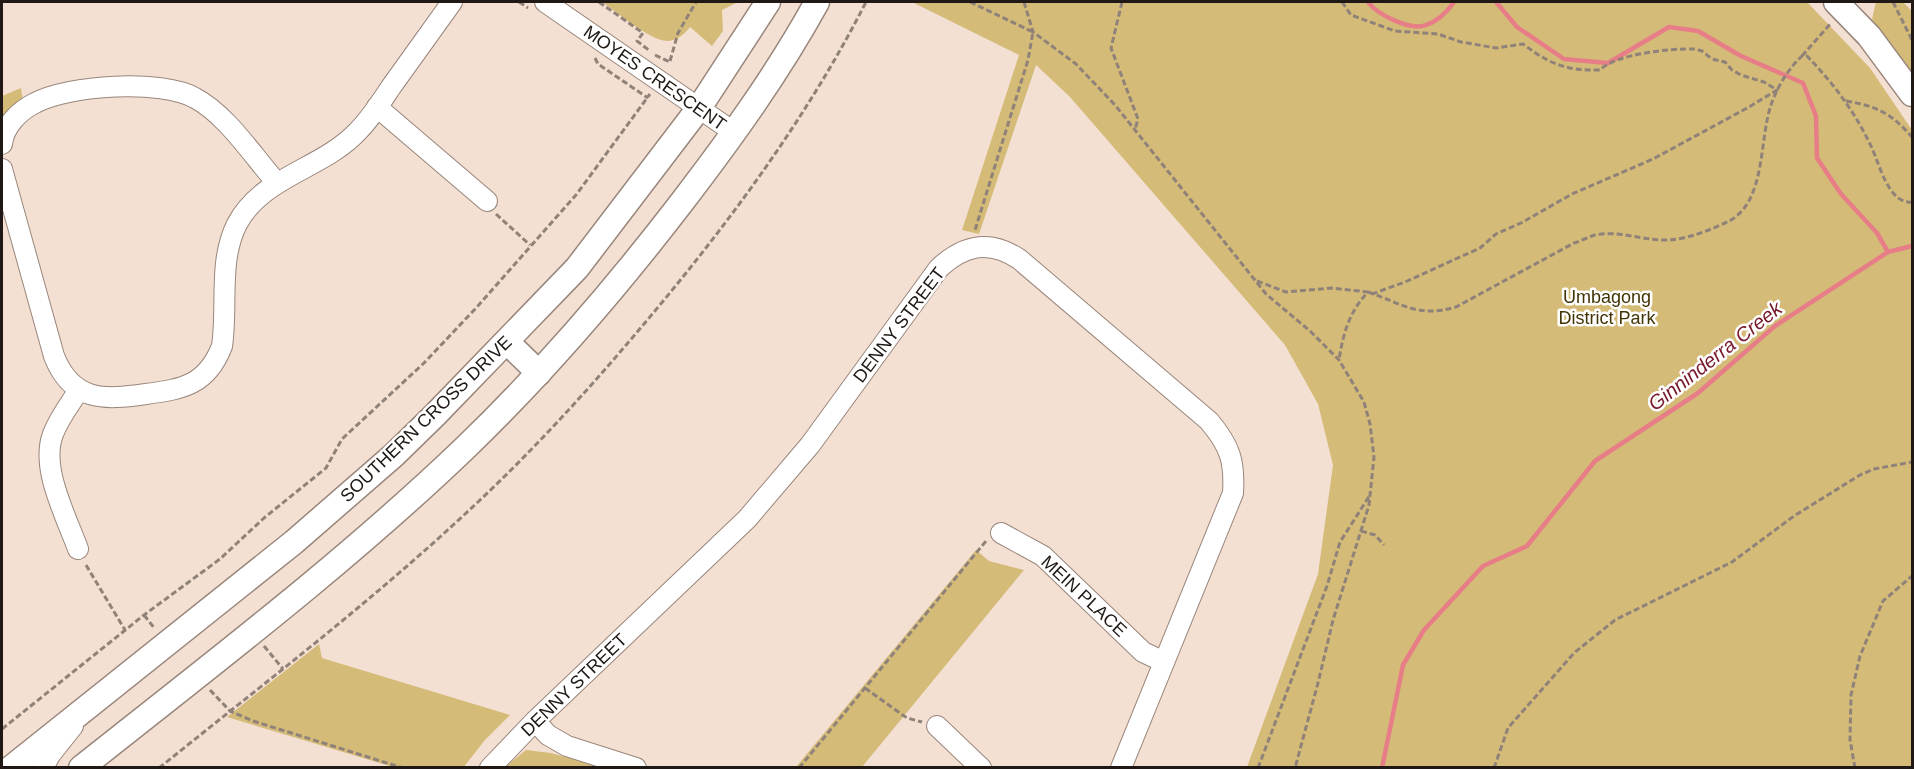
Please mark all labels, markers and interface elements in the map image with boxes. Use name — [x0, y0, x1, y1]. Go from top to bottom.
street label: MOYES CRESCENT — [580, 21, 730, 135]
street label: DENNY STREET — [849, 264, 949, 386]
park label: Umbagong District Park — [1558, 287, 1656, 328]
water label: Ginninderra Creek — [1644, 296, 1787, 415]
street label: SOUTHERN CROSS DRIVE — [336, 332, 516, 506]
street label: MEIN PLACE — [1037, 552, 1131, 640]
street label: DENNY STREET — [517, 630, 631, 740]

